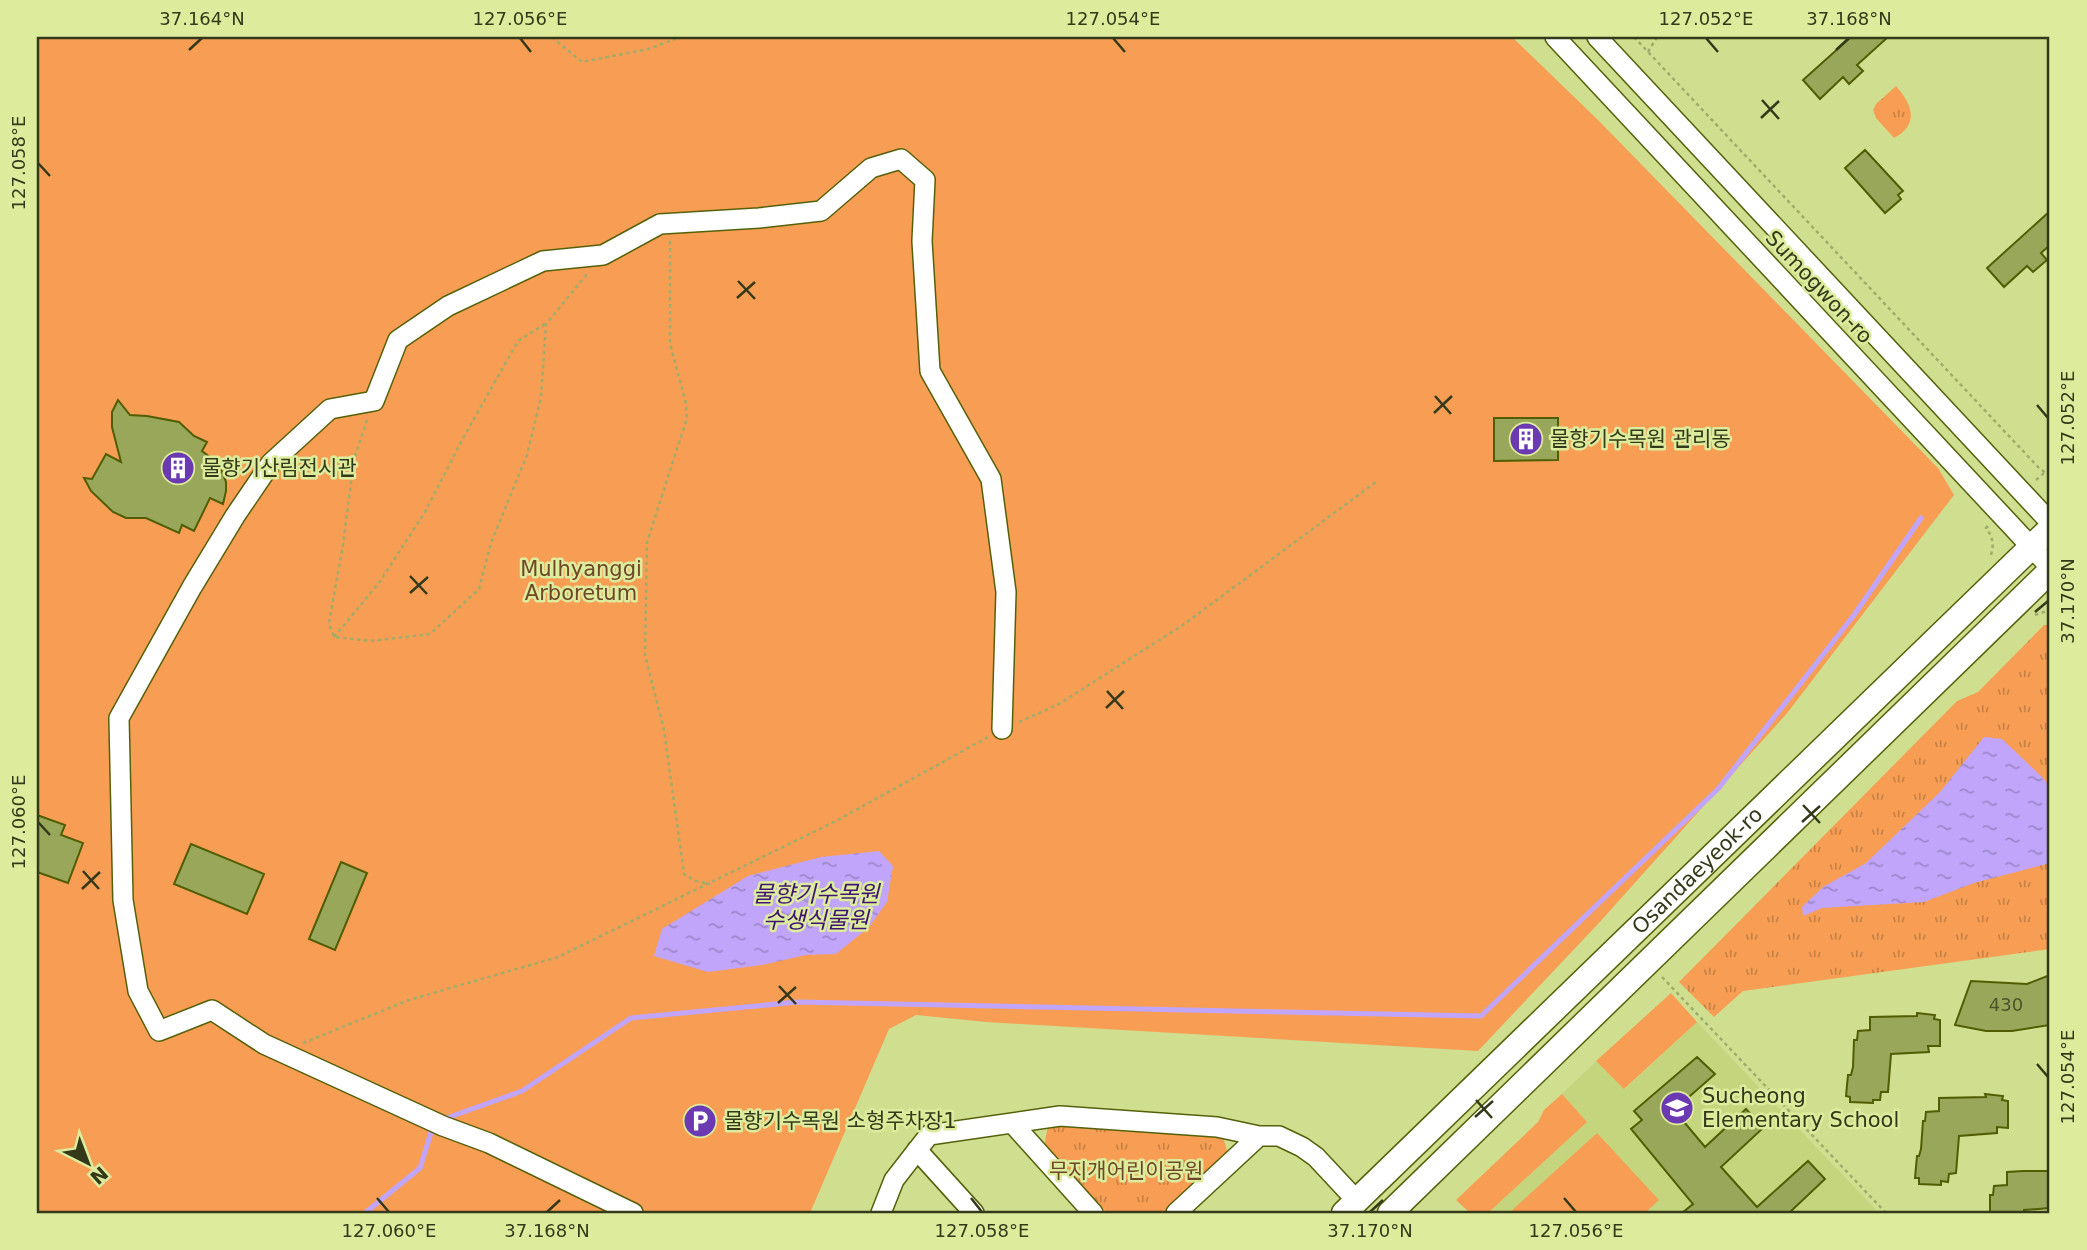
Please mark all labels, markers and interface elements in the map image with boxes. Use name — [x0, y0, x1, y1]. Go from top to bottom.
text: 37.164°N — [159, 8, 245, 29]
text: 127.056°E — [473, 8, 567, 29]
text: 127.054°E — [1066, 8, 1160, 29]
text: 127.052°E — [1659, 8, 1753, 29]
text: 37.168°N — [1806, 8, 1892, 29]
text: 127.058°E — [8, 116, 29, 210]
street label: Sumogwon-ro — [1761, 226, 1877, 348]
text: 127.052°E — [2057, 371, 2078, 465]
building icon: 물향기수목원 관리동 — [1507, 420, 1545, 458]
place label: 물향기수목원 관리동 — [1550, 427, 1731, 451]
building icon: 물향기산림전시관 — [159, 449, 197, 487]
place label: 물향기산림전시관 — [202, 456, 357, 480]
park label: Mulhyanggi Arboretum — [520, 557, 642, 605]
text: 37.170°N — [2057, 558, 2078, 644]
text: 127.060°E — [8, 775, 29, 869]
street label: Osandaeyeok-ro — [1627, 802, 1767, 939]
water label: 물향기수목원 수생식물원 — [753, 881, 881, 933]
house number: 430 — [1989, 994, 2023, 1015]
text: 127.054°E — [2057, 1030, 2078, 1124]
place label: Sucheong Elementary School — [1702, 1084, 1899, 1132]
school or university icon: Sucheong Elementary School — [1658, 1089, 1696, 1127]
parking icon: 물향기수목원 소형주차장1 — [681, 1102, 719, 1140]
place label: 물향기수목원 소형주차장1 — [724, 1109, 957, 1133]
north arrow — [52, 1128, 122, 1198]
park label: 무지개어린이공원 — [1049, 1159, 1203, 1183]
text: N — [86, 1162, 113, 1189]
text: 127.060°E — [342, 1220, 436, 1241]
text: 37.168°N — [504, 1220, 590, 1241]
text: 127.058°E — [935, 1220, 1029, 1241]
text: 37.170°N — [1327, 1220, 1413, 1241]
text: 127.056°E — [1529, 1220, 1623, 1241]

